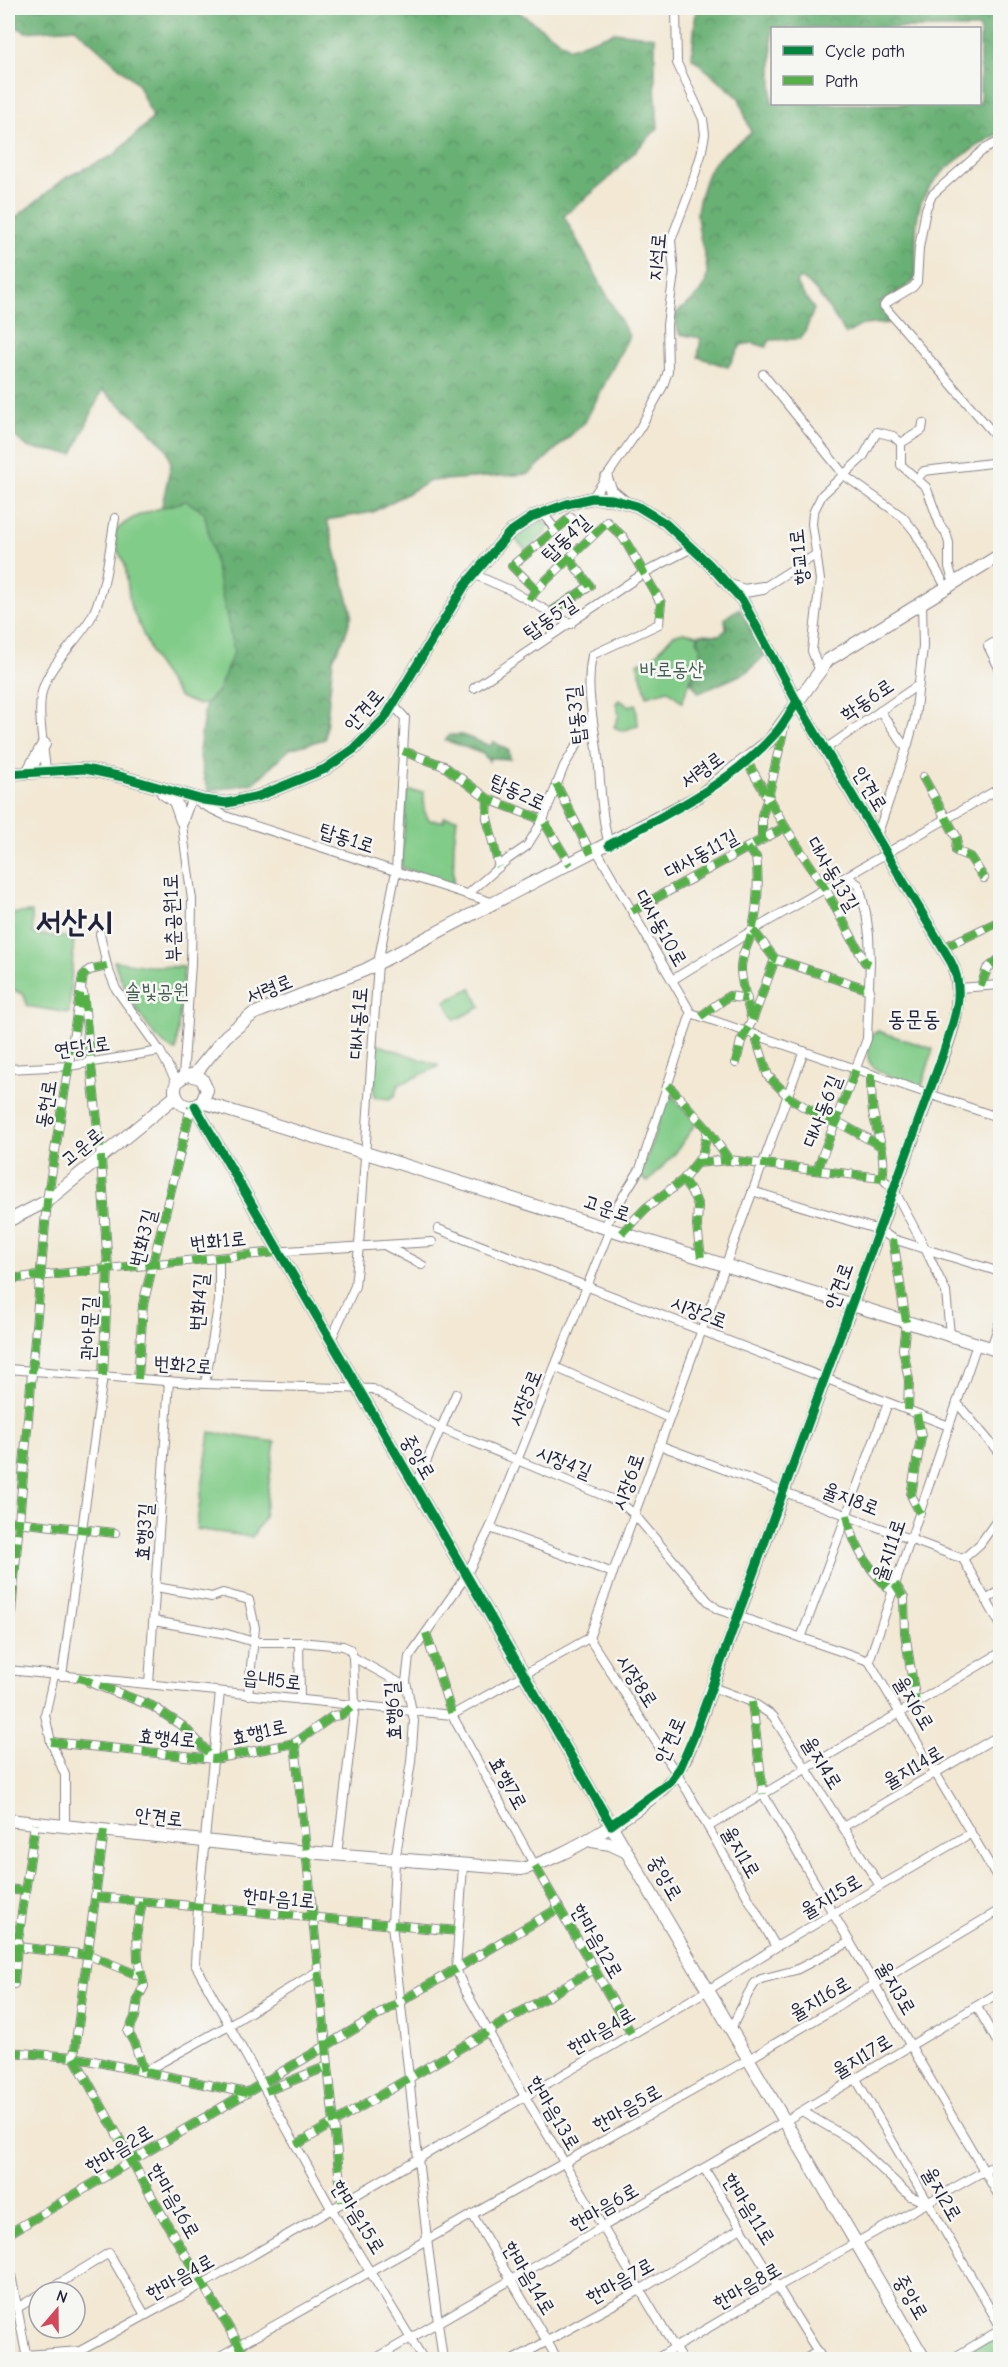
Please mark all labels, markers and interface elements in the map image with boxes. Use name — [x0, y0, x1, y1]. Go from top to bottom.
legend — [771, 27, 981, 105]
text: Cycle path — [825, 41, 905, 62]
text: Path — [825, 71, 858, 92]
street label: 지석로 — [643, 232, 671, 282]
street label: 탑동4길 — [537, 510, 595, 566]
street label: 향교1로 — [785, 528, 813, 586]
street label: 탑동5길 — [519, 592, 581, 644]
park label: 바로동산 — [640, 658, 704, 681]
street label: 학동6로 — [836, 674, 898, 726]
street label: 안견로 — [339, 684, 389, 736]
street label: 탑동3길 — [562, 685, 590, 745]
street label: 서령로 — [676, 747, 728, 793]
street label: 안견로 — [848, 762, 892, 816]
street label: 탑동2로 — [487, 769, 549, 815]
street label: 탑동1로 — [317, 818, 377, 858]
street label: 대사동11길 — [660, 824, 742, 884]
street label: 대사동13길 — [802, 833, 864, 915]
street label: 부춘공원1로 — [159, 873, 185, 963]
street label: 대사동10로 — [630, 886, 692, 970]
district label: 서산시 — [35, 903, 113, 940]
street label: 서령로 — [242, 969, 296, 1009]
park label: 솔빛공원 — [125, 980, 189, 1003]
street label: 대사동1로 — [344, 986, 372, 1060]
district label: 동문동 — [887, 1006, 941, 1032]
street label: 연당1로 — [53, 1032, 111, 1062]
street label: 대사동6길 — [798, 1072, 846, 1150]
street label: 동헌로 — [31, 1078, 61, 1130]
street label: 고운로 — [56, 1123, 108, 1171]
street label: 고운로 — [580, 1190, 634, 1226]
street label: 번화3길 — [125, 1207, 161, 1269]
street label: 번화1로 — [189, 1227, 247, 1255]
street label: 안견로 — [820, 1259, 858, 1313]
street label: 번화4길 — [185, 1272, 213, 1332]
street label: 시장2로 — [667, 1291, 731, 1333]
street label: 관아문길 — [76, 1295, 102, 1361]
street label: 번화2로 — [153, 1351, 213, 1379]
street label: 시장5로 — [503, 1366, 547, 1430]
street label: 중앙로 — [396, 1430, 440, 1484]
street label: 시장4길 — [533, 1440, 595, 1484]
street label: 시장6로 — [607, 1450, 649, 1514]
street label: 율지8로 — [820, 1478, 882, 1520]
street label: 효행3길 — [130, 1502, 158, 1562]
street label: 율지11로 — [868, 1516, 910, 1584]
street label: 시장8로 — [611, 1650, 663, 1712]
street label: 읍내5로 — [241, 1665, 303, 1695]
street label: 율지6로 — [889, 1672, 939, 1734]
street label: 효행6길 — [380, 1681, 406, 1741]
street label: 안견로 — [650, 1713, 690, 1767]
street label: 효행1로 — [229, 1714, 289, 1750]
street label: 효행4로 — [137, 1724, 197, 1752]
street label: 율지4로 — [797, 1732, 847, 1794]
street label: 율지14로 — [879, 1741, 947, 1793]
street label: 효행7로 — [484, 1752, 532, 1814]
street label: 안견로 — [134, 1803, 184, 1831]
street label: 율지1로 — [717, 1822, 765, 1882]
street label: 중앙로 — [643, 1851, 687, 1905]
street label: 율지15로 — [796, 1869, 866, 1923]
street label: 한마음1로 — [242, 1883, 316, 1913]
street label: 한마음12로 — [566, 1899, 628, 1983]
street label: 율지3로 — [871, 1957, 921, 2019]
street label: 율지16로 — [785, 1971, 855, 2025]
street label: 한마음4로 — [563, 2003, 639, 2059]
street label: 율지17로 — [828, 2029, 896, 2083]
street label: 한마음13로 — [523, 2072, 585, 2154]
street label: 한마음5로 — [589, 2080, 665, 2136]
street label: 한마음2로 — [81, 2120, 157, 2178]
street label: 한마음16로 — [143, 2159, 205, 2243]
street label: 율지2로 — [917, 2163, 967, 2225]
street label: 한마음11로 — [718, 2169, 780, 2249]
street label: 한마음15로 — [326, 2176, 390, 2258]
street label: 한마음6로 — [566, 2178, 642, 2236]
street label: 한마음14로 — [498, 2237, 560, 2319]
street label: 한마음4로 — [142, 2249, 218, 2305]
street label: 한마음7로 — [582, 2253, 658, 2309]
street label: 한마음8로 — [709, 2257, 785, 2315]
street label: 중앙로 — [889, 2270, 933, 2324]
north arrow — [27, 2280, 87, 2340]
text: N — [54, 2287, 70, 2307]

